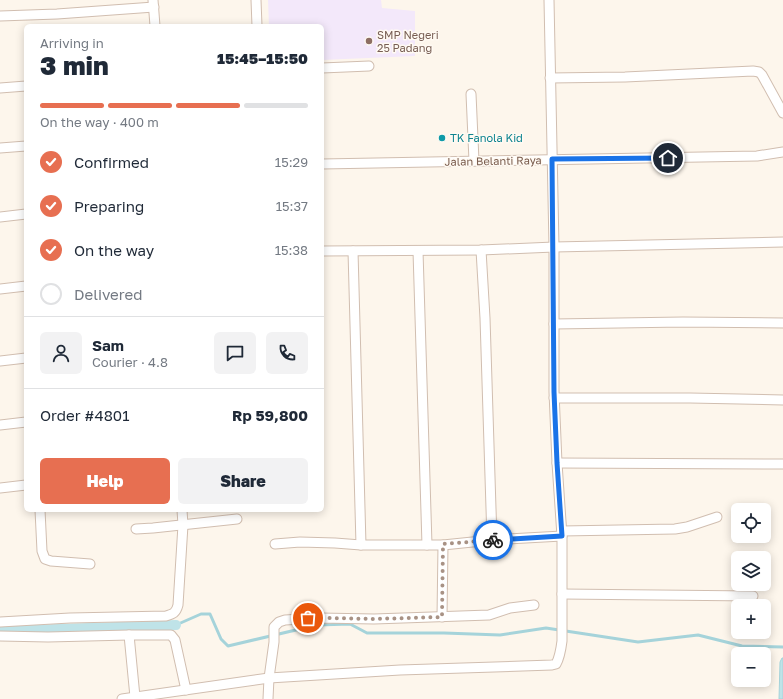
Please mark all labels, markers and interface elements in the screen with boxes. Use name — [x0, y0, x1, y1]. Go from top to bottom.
place label: SMP Negeri 25 Padang — [377, 28, 439, 54]
text: Arriving in — [40, 35, 104, 51]
marker: SMP Negeri 25 Padang — [364, 36, 374, 46]
text: 15:45–15:50 — [217, 49, 308, 67]
text: 3 min — [40, 50, 109, 81]
text: On the way · 400 m — [40, 114, 159, 130]
place label: TK Fanola Kid — [450, 131, 523, 144]
marker: TK Fanola Kid — [437, 133, 447, 143]
pin — [651, 141, 685, 175]
icon: home — [657, 147, 679, 169]
icon: check — [40, 151, 62, 173]
text: Confirmed — [74, 153, 149, 171]
street label: Jalan Belanti Raya — [444, 153, 542, 168]
text: 15:29 — [275, 154, 308, 170]
icon: check — [40, 195, 62, 217]
text: Preparing — [74, 197, 144, 215]
text: 15:37 — [276, 198, 308, 214]
icon: check — [40, 239, 62, 261]
text: On the way — [74, 241, 154, 259]
text: 15:38 — [275, 242, 308, 258]
text: Delivered — [74, 285, 142, 303]
button: person — [40, 332, 82, 374]
button: chat — [214, 332, 256, 374]
button: phone — [266, 332, 308, 374]
text: Sam — [92, 336, 124, 354]
text: Courier · 4.8 — [92, 354, 168, 370]
text: Order #4801 — [40, 406, 129, 424]
text: Rp 59,800 — [232, 406, 308, 424]
button: Help — [40, 458, 170, 504]
button: Share — [178, 458, 308, 504]
map controls — [731, 503, 771, 687]
button: locate — [731, 503, 771, 543]
courier — [473, 520, 513, 560]
icon: bike — [482, 529, 504, 551]
button: layers — [731, 551, 771, 591]
button: + — [731, 599, 771, 639]
pin — [291, 601, 325, 635]
icon: bag — [297, 607, 319, 629]
button: − — [731, 647, 771, 687]

